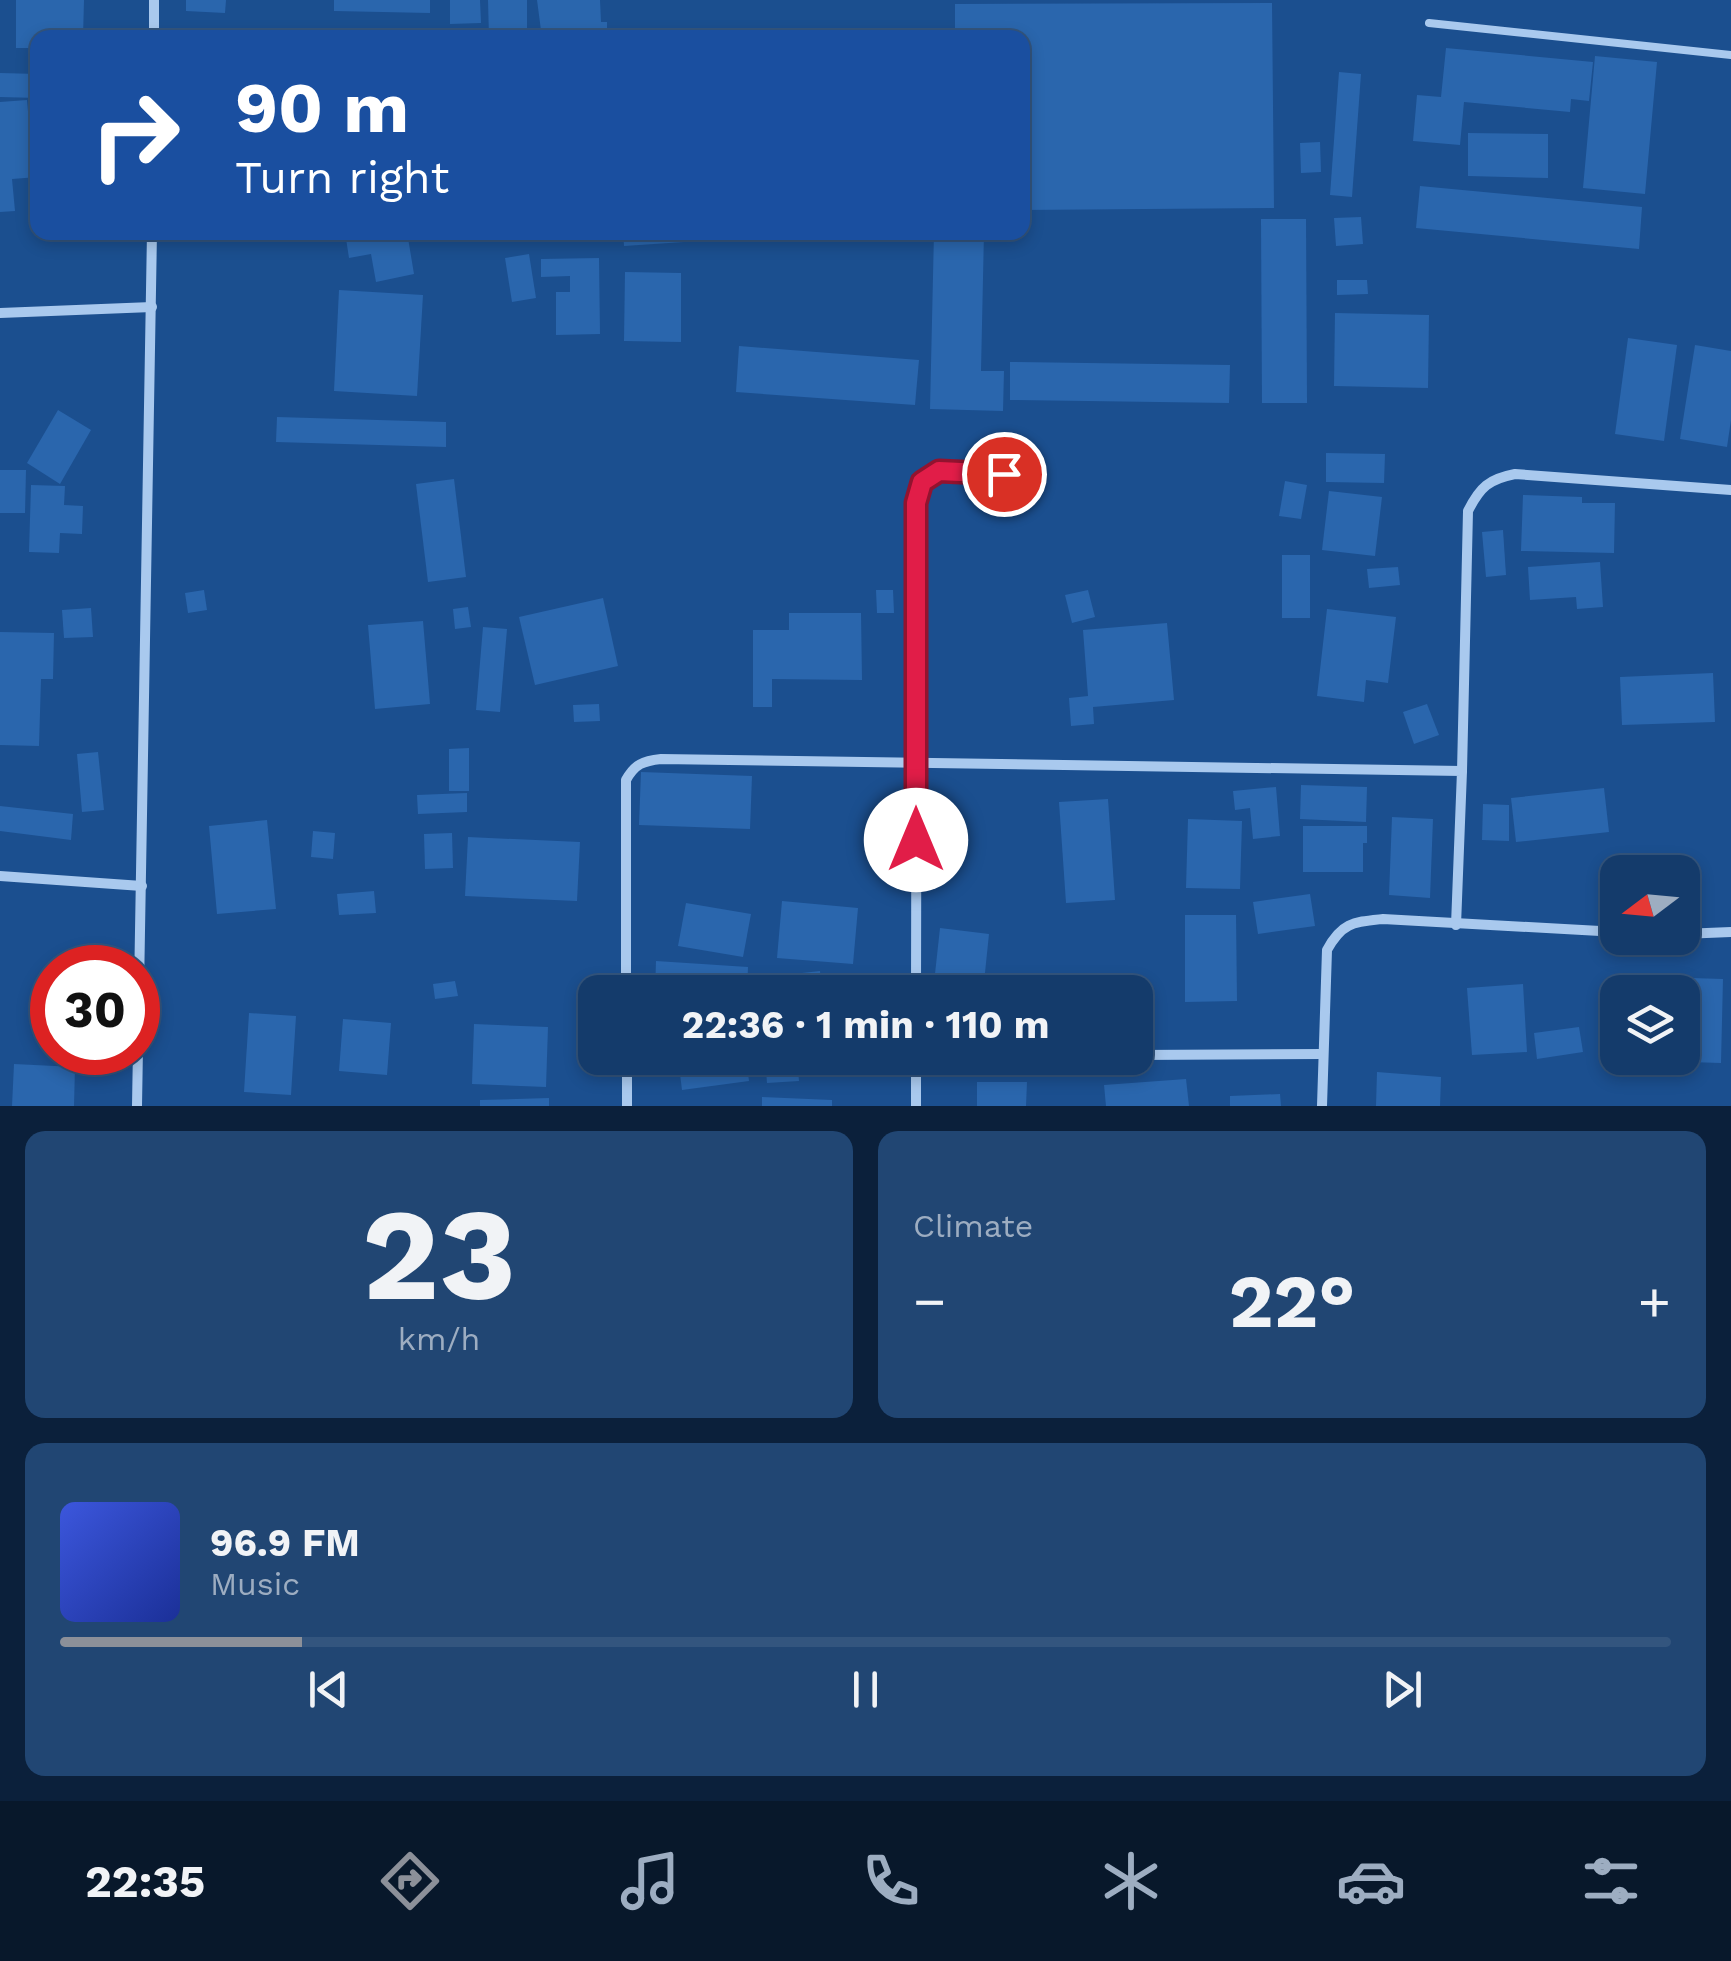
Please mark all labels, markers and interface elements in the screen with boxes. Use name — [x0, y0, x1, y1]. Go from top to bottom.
text: 90 m — [235, 67, 409, 149]
icon: right — [70, 70, 200, 200]
text: Turn right — [235, 151, 449, 204]
pin — [962, 432, 1047, 517]
icon: arrive — [977, 447, 1032, 502]
position arrow — [864, 788, 968, 892]
north arrow — [1600, 855, 1700, 955]
map controls — [1600, 855, 1700, 1075]
speed limit sign: 30 — [30, 945, 160, 1075]
button: layers — [1600, 975, 1700, 1075]
text: 22:36 · 1 min · 110 m — [682, 1003, 1049, 1047]
text: 23 — [362, 1178, 516, 1331]
text: Climate — [913, 1207, 1033, 1245]
text: 22° — [1229, 1257, 1355, 1345]
text: − — [913, 1269, 946, 1333]
text: + — [1638, 1269, 1671, 1333]
text: km/h — [398, 1320, 480, 1358]
text: 96.9 FM — [210, 1521, 360, 1565]
text: Music — [210, 1565, 300, 1603]
icon: previous — [301, 1662, 356, 1717]
icon: pause — [838, 1662, 893, 1717]
icon: next — [1375, 1662, 1430, 1717]
icon: directions — [375, 1846, 445, 1916]
icon: music — [615, 1846, 685, 1916]
icon: phone — [856, 1846, 926, 1916]
icon: climate — [1096, 1846, 1166, 1916]
icon: car — [1336, 1846, 1406, 1916]
icon: filters — [1576, 1846, 1646, 1916]
text: 22:35 — [85, 1855, 205, 1908]

